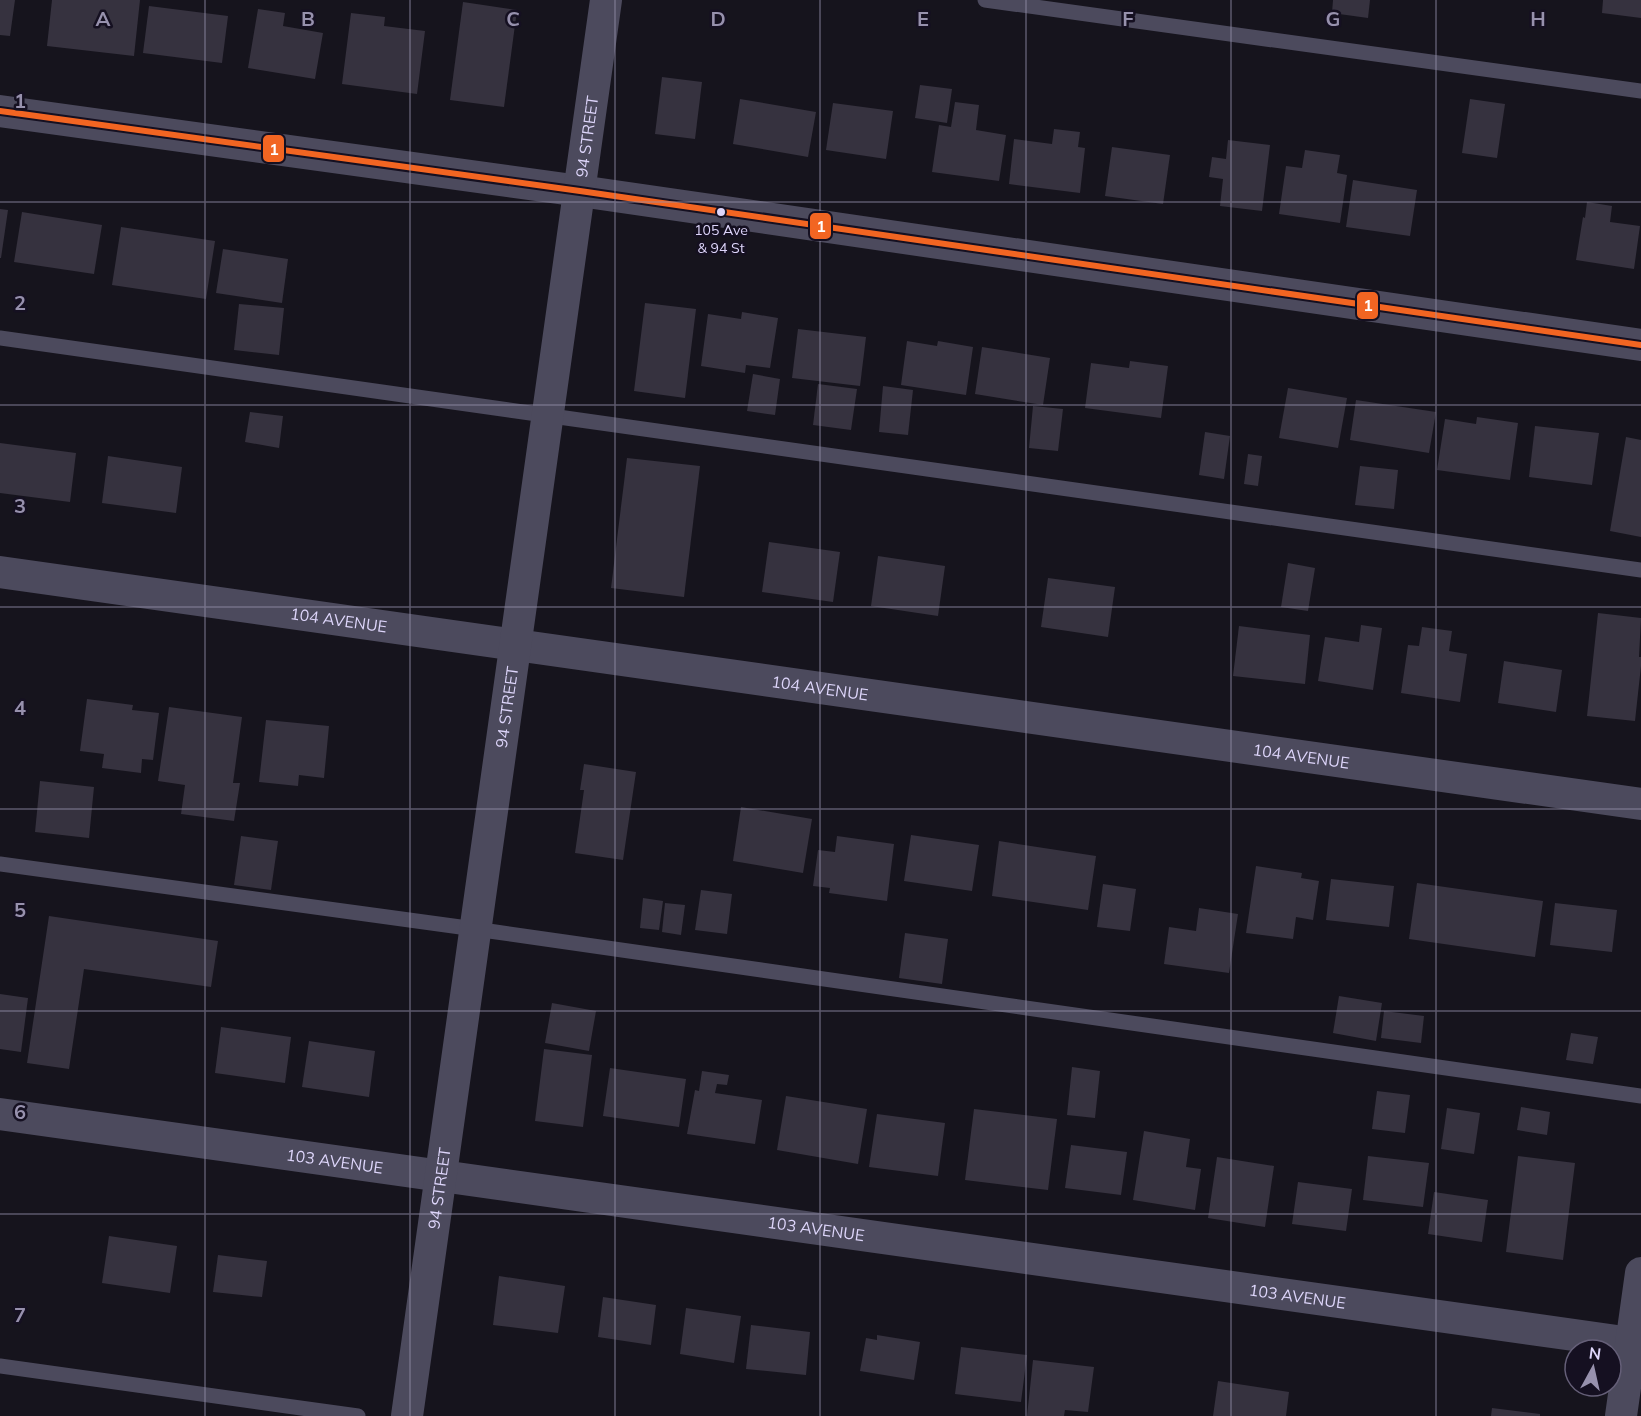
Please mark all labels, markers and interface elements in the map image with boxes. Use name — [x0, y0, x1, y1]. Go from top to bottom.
text: A — [96, 6, 111, 31]
text: B — [301, 6, 315, 31]
text: C — [506, 6, 520, 31]
text: D — [710, 6, 726, 31]
text: E — [917, 6, 929, 31]
text: F — [1122, 6, 1134, 31]
text: G — [1326, 6, 1340, 31]
text: H — [1530, 6, 1546, 31]
text: 1 — [14, 88, 26, 113]
street label: 94 STREET — [571, 94, 602, 179]
line badge: 1 — [262, 134, 285, 163]
text: 1 — [269, 139, 279, 159]
marker: 105 Ave & 94 St — [715, 206, 727, 218]
line badge: 1 — [809, 212, 832, 240]
text: 1 — [816, 216, 826, 236]
place label: 105 Ave & 94 St — [694, 221, 748, 257]
text: 2 — [14, 290, 26, 315]
line badge: 1 — [1356, 291, 1379, 320]
text: 1 — [1363, 295, 1373, 315]
text: 3 — [14, 493, 26, 518]
street label: 104 AVENUE — [289, 603, 388, 637]
street label: 94 STREET — [491, 665, 522, 749]
street label: 104 AVENUE — [770, 671, 870, 705]
text: 4 — [14, 695, 26, 720]
street label: 104 AVENUE — [1251, 739, 1351, 773]
text: 5 — [14, 897, 26, 922]
text: 6 — [14, 1099, 26, 1124]
street label: 103 AVENUE — [285, 1144, 384, 1178]
street label: 94 STREET — [423, 1146, 455, 1230]
street label: 103 AVENUE — [766, 1212, 866, 1245]
street label: 103 AVENUE — [1248, 1279, 1347, 1313]
text: 7 — [14, 1302, 26, 1327]
north arrow — [1563, 1338, 1623, 1398]
text: N — [1588, 1342, 1602, 1364]

